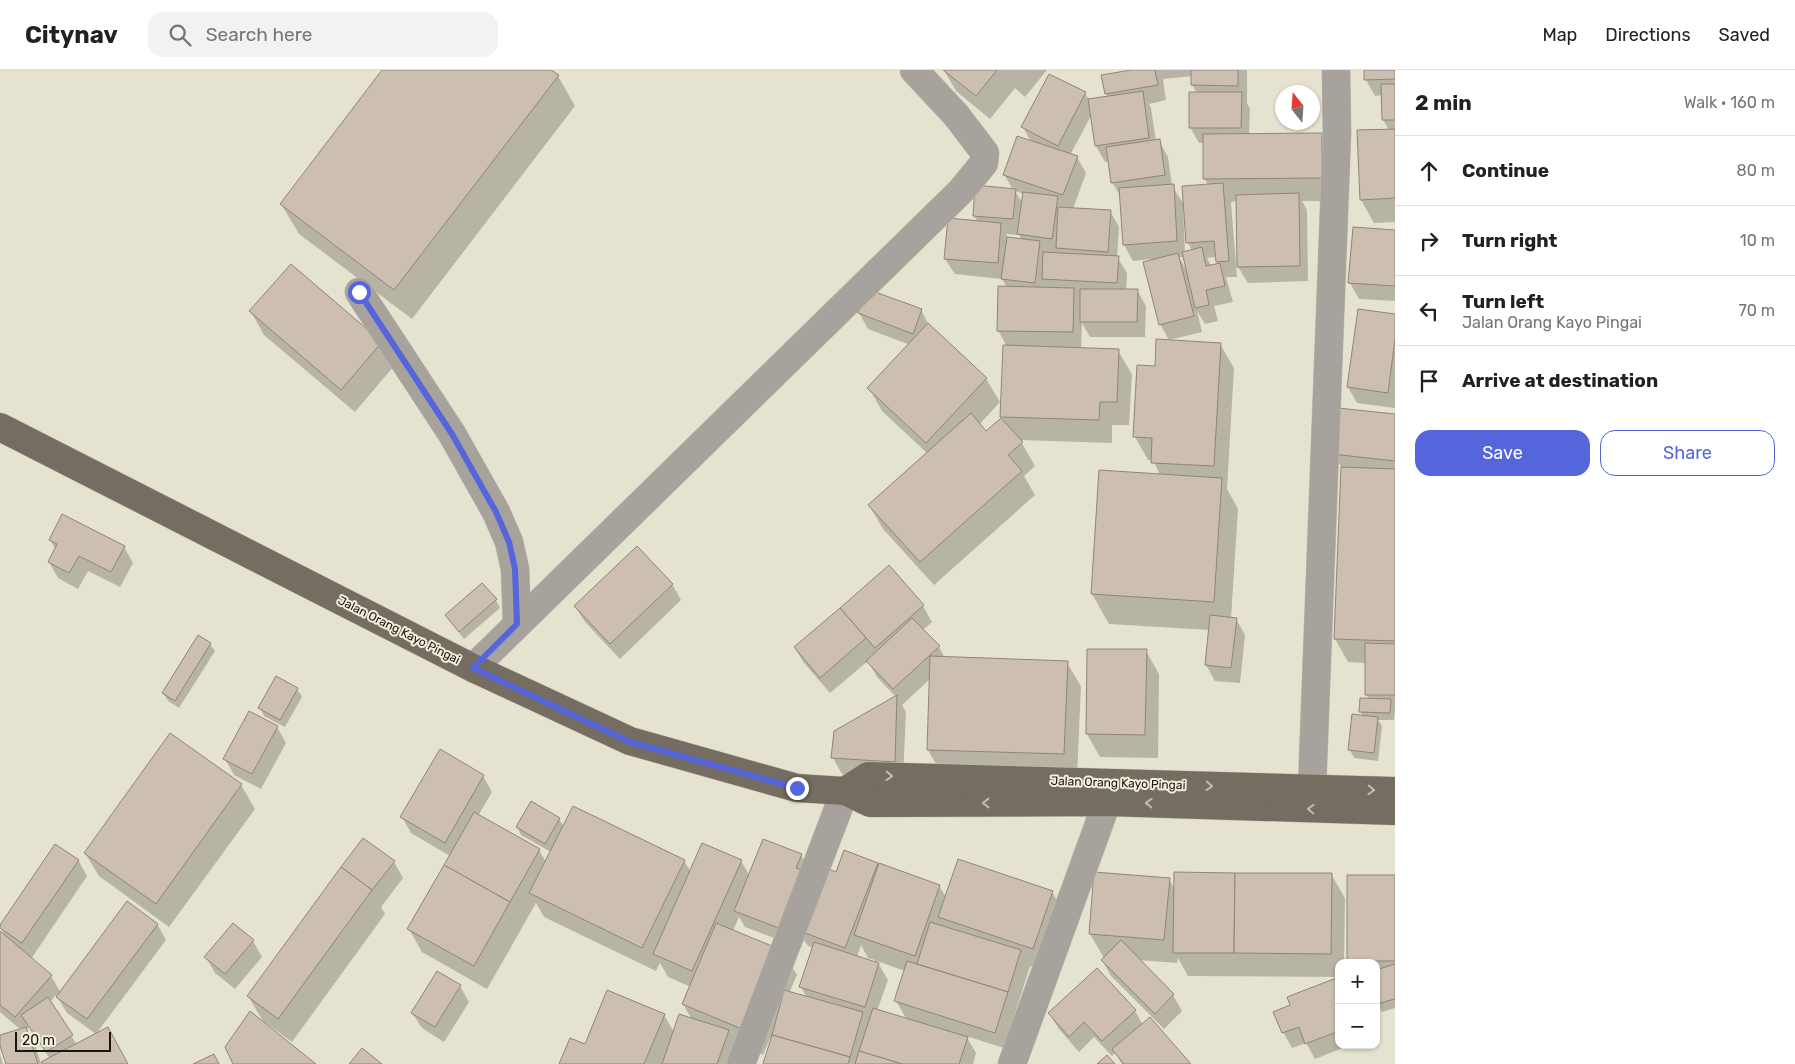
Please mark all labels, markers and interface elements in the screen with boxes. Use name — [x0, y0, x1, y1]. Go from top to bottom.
search box — [148, 12, 498, 57]
text: Citynav — [25, 21, 118, 49]
icon: search — [166, 21, 194, 49]
text: Search here — [206, 23, 312, 46]
text: Map — [1542, 24, 1577, 46]
text: Directions — [1605, 24, 1691, 46]
text: Saved — [1719, 24, 1770, 46]
north arrow — [1275, 85, 1320, 130]
text: 2 min — [1415, 90, 1472, 115]
text: Walk · 160 m — [1684, 93, 1775, 112]
icon: ahead — [1415, 157, 1443, 185]
text: Continue — [1462, 159, 1549, 182]
text: 80 m — [1737, 161, 1775, 180]
icon: right — [1415, 227, 1443, 255]
text: Turn right — [1462, 229, 1557, 252]
text: 10 m — [1740, 231, 1775, 250]
route start — [348, 281, 371, 304]
text: Turn left — [1462, 290, 1544, 313]
icon: left — [1415, 297, 1443, 325]
text: 70 m — [1738, 301, 1775, 320]
text: Jalan Orang Kayo Pingai — [1462, 313, 1642, 332]
icon: arrive — [1415, 367, 1443, 395]
text: Arrive at destination — [1462, 369, 1658, 392]
button: Save — [1415, 430, 1590, 476]
button: Share — [1600, 430, 1775, 476]
street label: Jalan Orang Kayo Pingai — [336, 593, 462, 667]
one-way arrow — [886, 771, 893, 781]
street label: Jalan Orang Kayo Pingai — [1050, 774, 1186, 792]
route end — [786, 777, 809, 800]
one-way arrow — [1205, 780, 1213, 791]
one-way arrow — [1367, 785, 1375, 796]
one-way arrow — [982, 798, 990, 808]
one-way arrow — [1145, 798, 1153, 809]
one-way arrow — [1307, 803, 1315, 814]
map controls — [1335, 959, 1380, 1049]
button: + — [1335, 959, 1380, 1004]
button: − — [1335, 1004, 1380, 1049]
scale bar — [15, 1029, 111, 1052]
text: 20 m — [22, 1032, 55, 1049]

